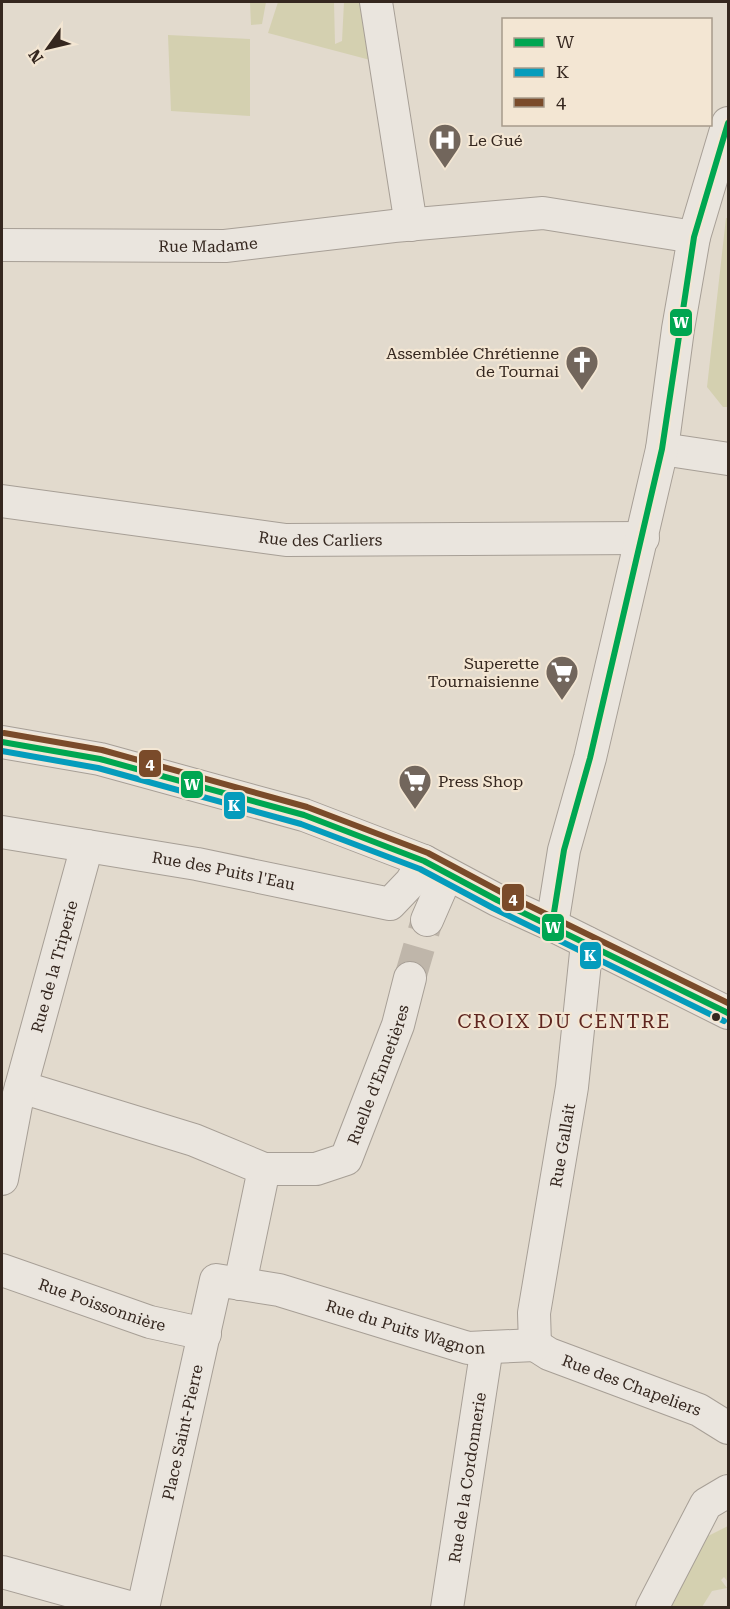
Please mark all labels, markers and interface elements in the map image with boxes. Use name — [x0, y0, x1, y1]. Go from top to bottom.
north arrow — [18, 18, 78, 78]
legend — [502, 18, 712, 126]
text: W — [556, 31, 575, 52]
text: N — [25, 46, 47, 67]
text: K — [556, 61, 569, 82]
text: 4 — [556, 91, 566, 112]
hospital icon: Le Gué — [427, 122, 463, 169]
place label: Le Gué — [468, 131, 523, 150]
street label: Rue Madame — [158, 233, 259, 256]
line badge: W — [669, 308, 693, 337]
text: W — [673, 313, 690, 332]
place label: Assemblée Chrétienne de Tournai — [386, 344, 559, 381]
church icon: Assemblée Chrétienne de Tournai — [564, 344, 600, 391]
street label: Rue des Carliers — [257, 527, 383, 550]
place label: Superette Tournaisienne — [428, 654, 539, 691]
supermarket icon: Superette Tournaisienne — [544, 654, 580, 701]
line badge: 4 — [138, 749, 162, 778]
text: 4 — [146, 754, 155, 773]
supermarket icon: Press Shop — [397, 763, 433, 810]
line badge: W — [180, 770, 204, 799]
place label: Press Shop — [438, 772, 523, 791]
text: W — [184, 775, 201, 794]
line badge: K — [223, 791, 246, 820]
text: K — [228, 796, 241, 815]
street label: Rue des Puits l'Eau — [151, 848, 297, 894]
line badge: 4 — [501, 883, 525, 912]
text: 4 — [509, 889, 518, 908]
street label: Rue de la Triperie — [27, 898, 82, 1035]
line badge: W — [541, 913, 565, 942]
text: W — [545, 918, 562, 937]
line badge: K — [579, 941, 602, 970]
text: K — [584, 946, 597, 965]
street label: Ruelle d'Ennetières — [343, 1002, 413, 1148]
district label: CROIX DU CENTRE — [457, 1009, 671, 1033]
unlabelled marker — [710, 1011, 722, 1023]
street label: Rue Gallait — [546, 1102, 579, 1189]
street label: Rue Poissonnière — [36, 1275, 168, 1335]
street label: Rue du Puits Wagnon — [324, 1296, 485, 1358]
street label: Rue des Chapeliers — [559, 1351, 704, 1420]
street label: Place Saint-Pierre — [158, 1362, 207, 1502]
street label: Rue de la Cordonnerie — [445, 1391, 490, 1564]

